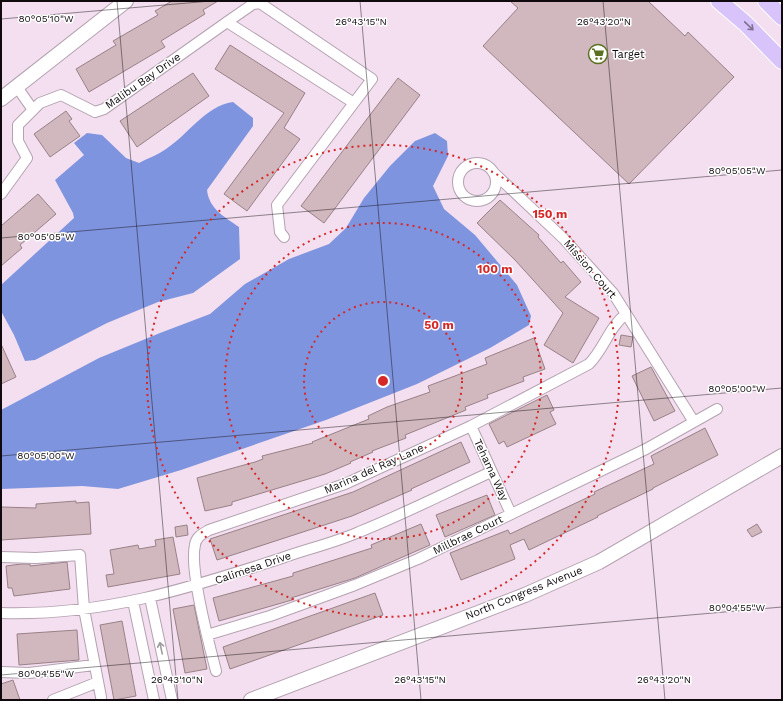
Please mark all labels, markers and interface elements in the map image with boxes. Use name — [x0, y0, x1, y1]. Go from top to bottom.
text: 80°05'10"W — [18, 13, 74, 24]
text: 26°43'15"N — [335, 16, 387, 27]
text: 26°43'20"N — [577, 16, 631, 27]
one-way arrow — [744, 22, 754, 31]
supermarket icon: Target — [587, 43, 609, 65]
place label: Target — [612, 48, 645, 61]
street label: Malibu Bay Drive — [103, 50, 183, 112]
text: 80°05'05"W — [708, 165, 766, 176]
text: 150 m — [533, 207, 567, 221]
text: 80°05'05"W — [17, 231, 75, 242]
street label: Mission Court — [561, 237, 619, 301]
text: 100 m — [477, 262, 513, 276]
text: 50 m — [424, 318, 454, 332]
centre of rings — [376, 374, 390, 388]
text: 80°05'00"W — [708, 383, 766, 394]
street label: Tehama Way — [471, 437, 511, 503]
street label: Marina del Ray Lane — [322, 441, 426, 497]
text: 80°05'00"W — [17, 450, 75, 461]
street label: Millbrae Court — [431, 512, 505, 558]
street label: Calimesa Drive — [213, 549, 293, 587]
street label: North Congress Avenue — [464, 564, 584, 622]
text: 80°04'55"W — [709, 602, 766, 613]
one-way arrow — [157, 642, 165, 655]
text: 80°04'55"W — [18, 668, 75, 679]
text: 26°43'10"N — [151, 674, 203, 685]
text: 26°43'15"N — [394, 674, 446, 685]
text: 26°43'20"N — [637, 674, 691, 685]

